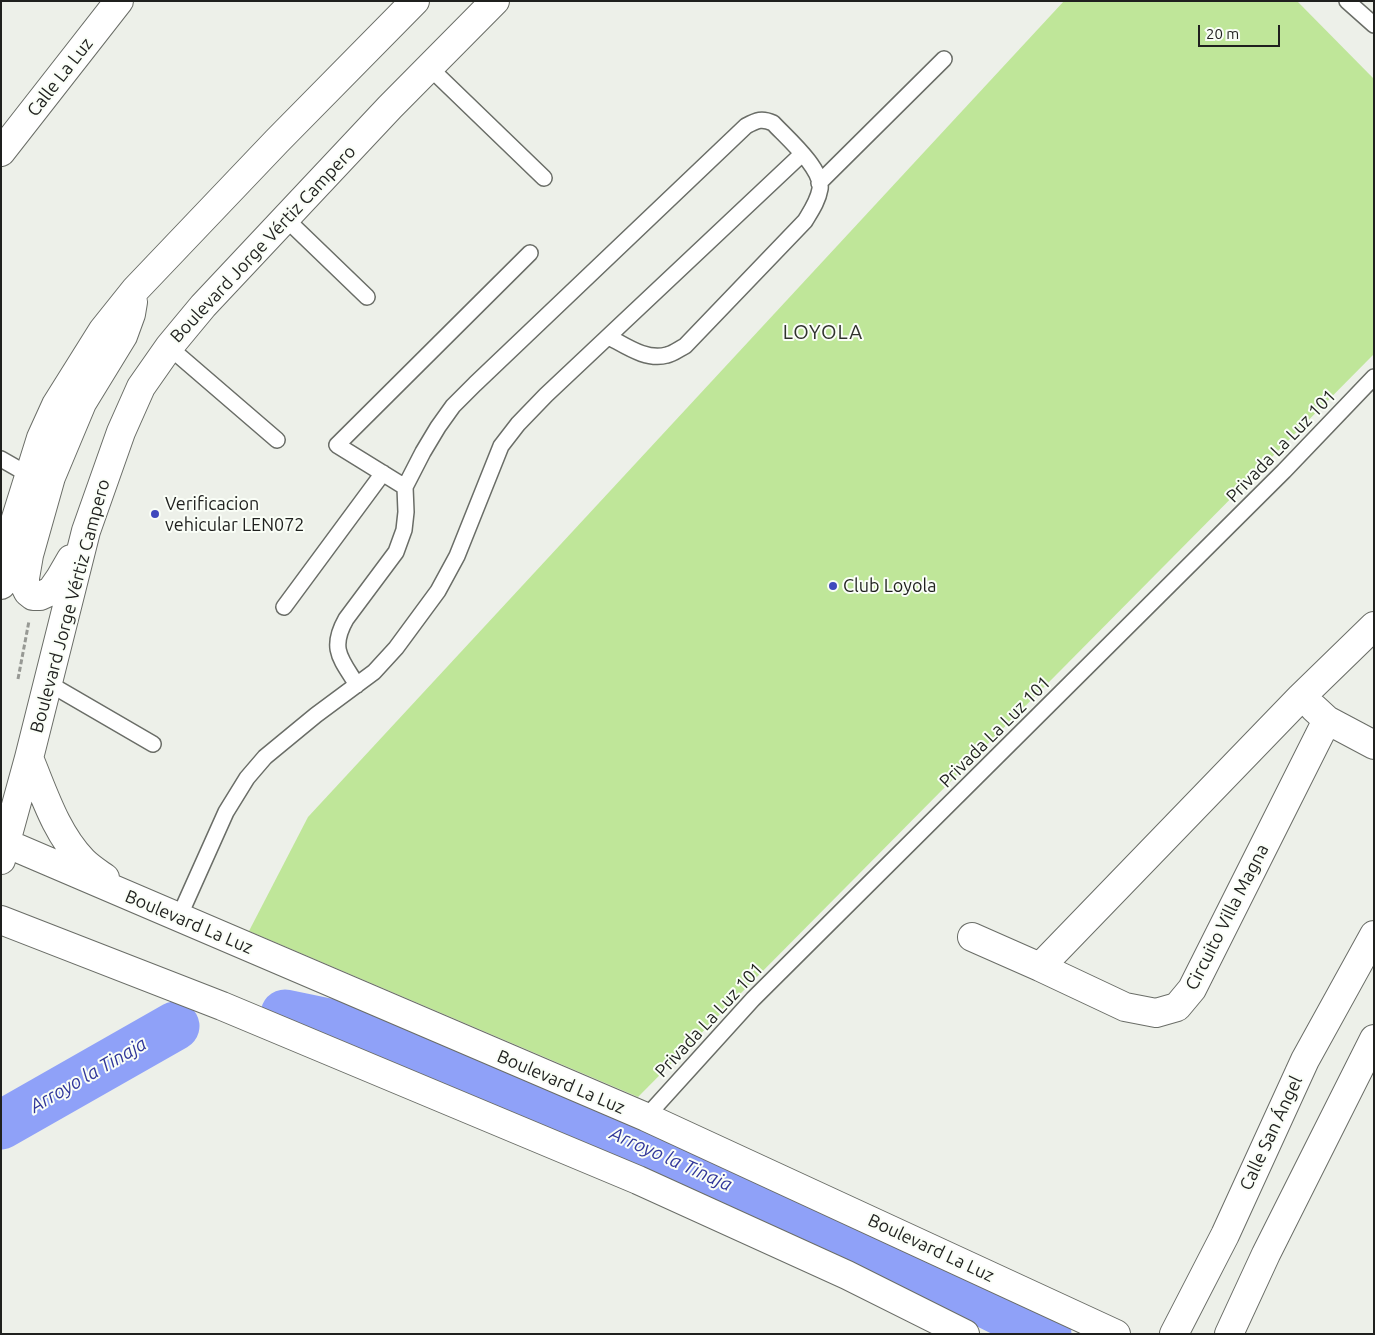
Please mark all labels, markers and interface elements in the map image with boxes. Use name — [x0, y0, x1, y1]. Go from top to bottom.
scale bar — [1200, 15, 1282, 47]
text: 20 m — [1206, 25, 1239, 42]
street label: Calle La Luz — [23, 33, 97, 121]
street label: Boulevard Jorge Vértiz Campero — [166, 141, 360, 347]
district label: LOYOLA — [782, 320, 864, 344]
street label: Privada La Luz 101 — [1222, 385, 1340, 507]
street label: Boulevard Jorge Vértiz Campero — [26, 477, 114, 735]
place label: Verificacion vehicular LEN072 — [165, 493, 304, 536]
marker: Verificacion vehicular LEN072 — [149, 508, 161, 520]
place label: Club Loyola — [843, 575, 937, 597]
marker: Club Loyola — [827, 580, 839, 592]
street label: Privada La Luz 101 — [935, 672, 1055, 792]
street label: Circuito Villa Magna — [1181, 840, 1273, 994]
street label: Boulevard La Luz — [122, 885, 256, 959]
street label: Privada La Luz 101 — [650, 958, 768, 1082]
water label: Arroyo la Tinaja — [26, 1032, 150, 1118]
street label: Boulevard La Luz — [494, 1045, 628, 1119]
street label: Calle San Ángel — [1235, 1072, 1307, 1194]
water label: Arroyo la Tinaja — [607, 1122, 735, 1196]
street label: Boulevard La Luz — [865, 1209, 997, 1287]

